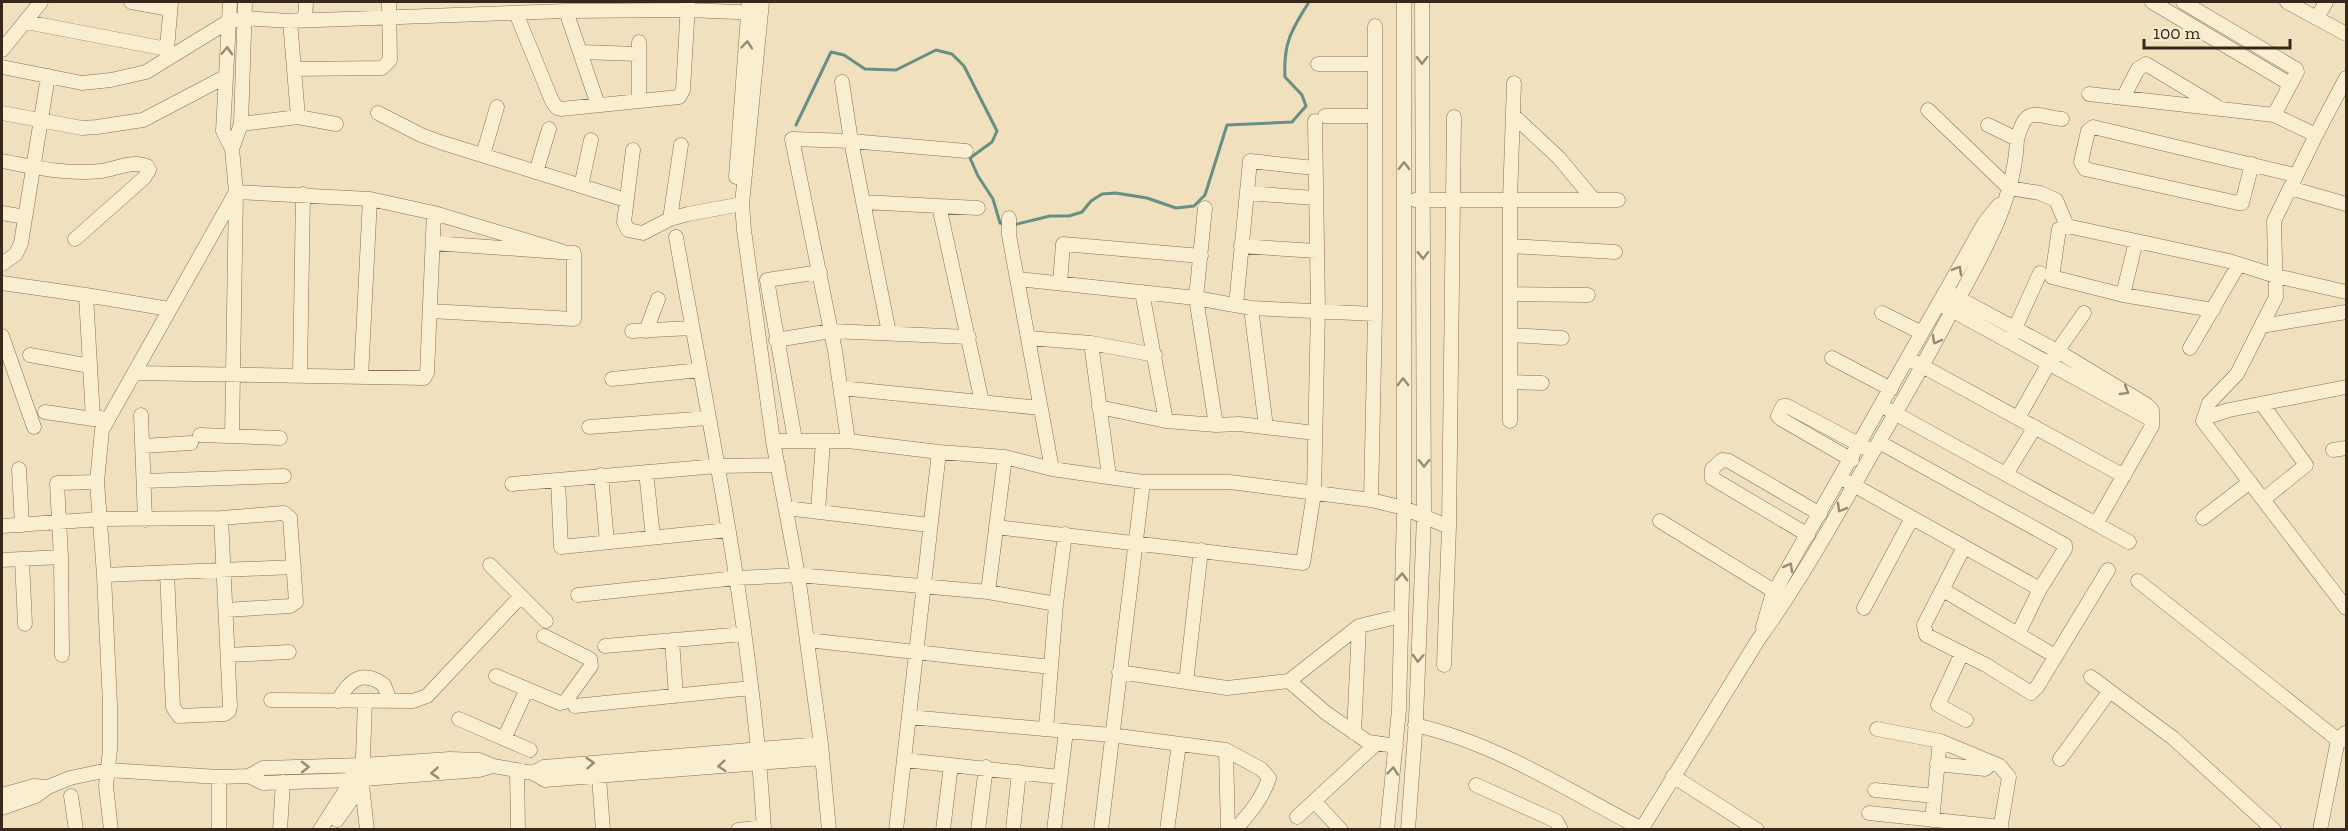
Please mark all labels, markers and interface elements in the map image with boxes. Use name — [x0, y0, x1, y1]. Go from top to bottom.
scale bar — [2144, 12, 2290, 50]
text: 100 m — [2153, 22, 2201, 44]
one-way arrow — [740, 40, 753, 49]
one-way arrow — [220, 46, 233, 55]
one-way arrow — [1416, 55, 1429, 64]
one-way arrow — [1398, 161, 1411, 170]
one-way arrow — [1416, 250, 1429, 259]
one-way arrow — [1950, 266, 1962, 276]
one-way arrow — [1932, 334, 1943, 344]
one-way arrow — [1397, 377, 1409, 386]
one-way arrow — [2119, 384, 2129, 396]
one-way arrow — [1418, 458, 1430, 467]
one-way arrow — [1836, 502, 1848, 512]
one-way arrow — [1782, 563, 1793, 574]
one-way arrow — [1395, 572, 1408, 581]
one-way arrow — [1412, 653, 1424, 662]
one-way arrow — [585, 757, 594, 770]
one-way arrow — [301, 760, 310, 773]
one-way arrow — [717, 760, 726, 773]
one-way arrow — [431, 767, 440, 780]
one-way arrow — [1386, 767, 1399, 776]

